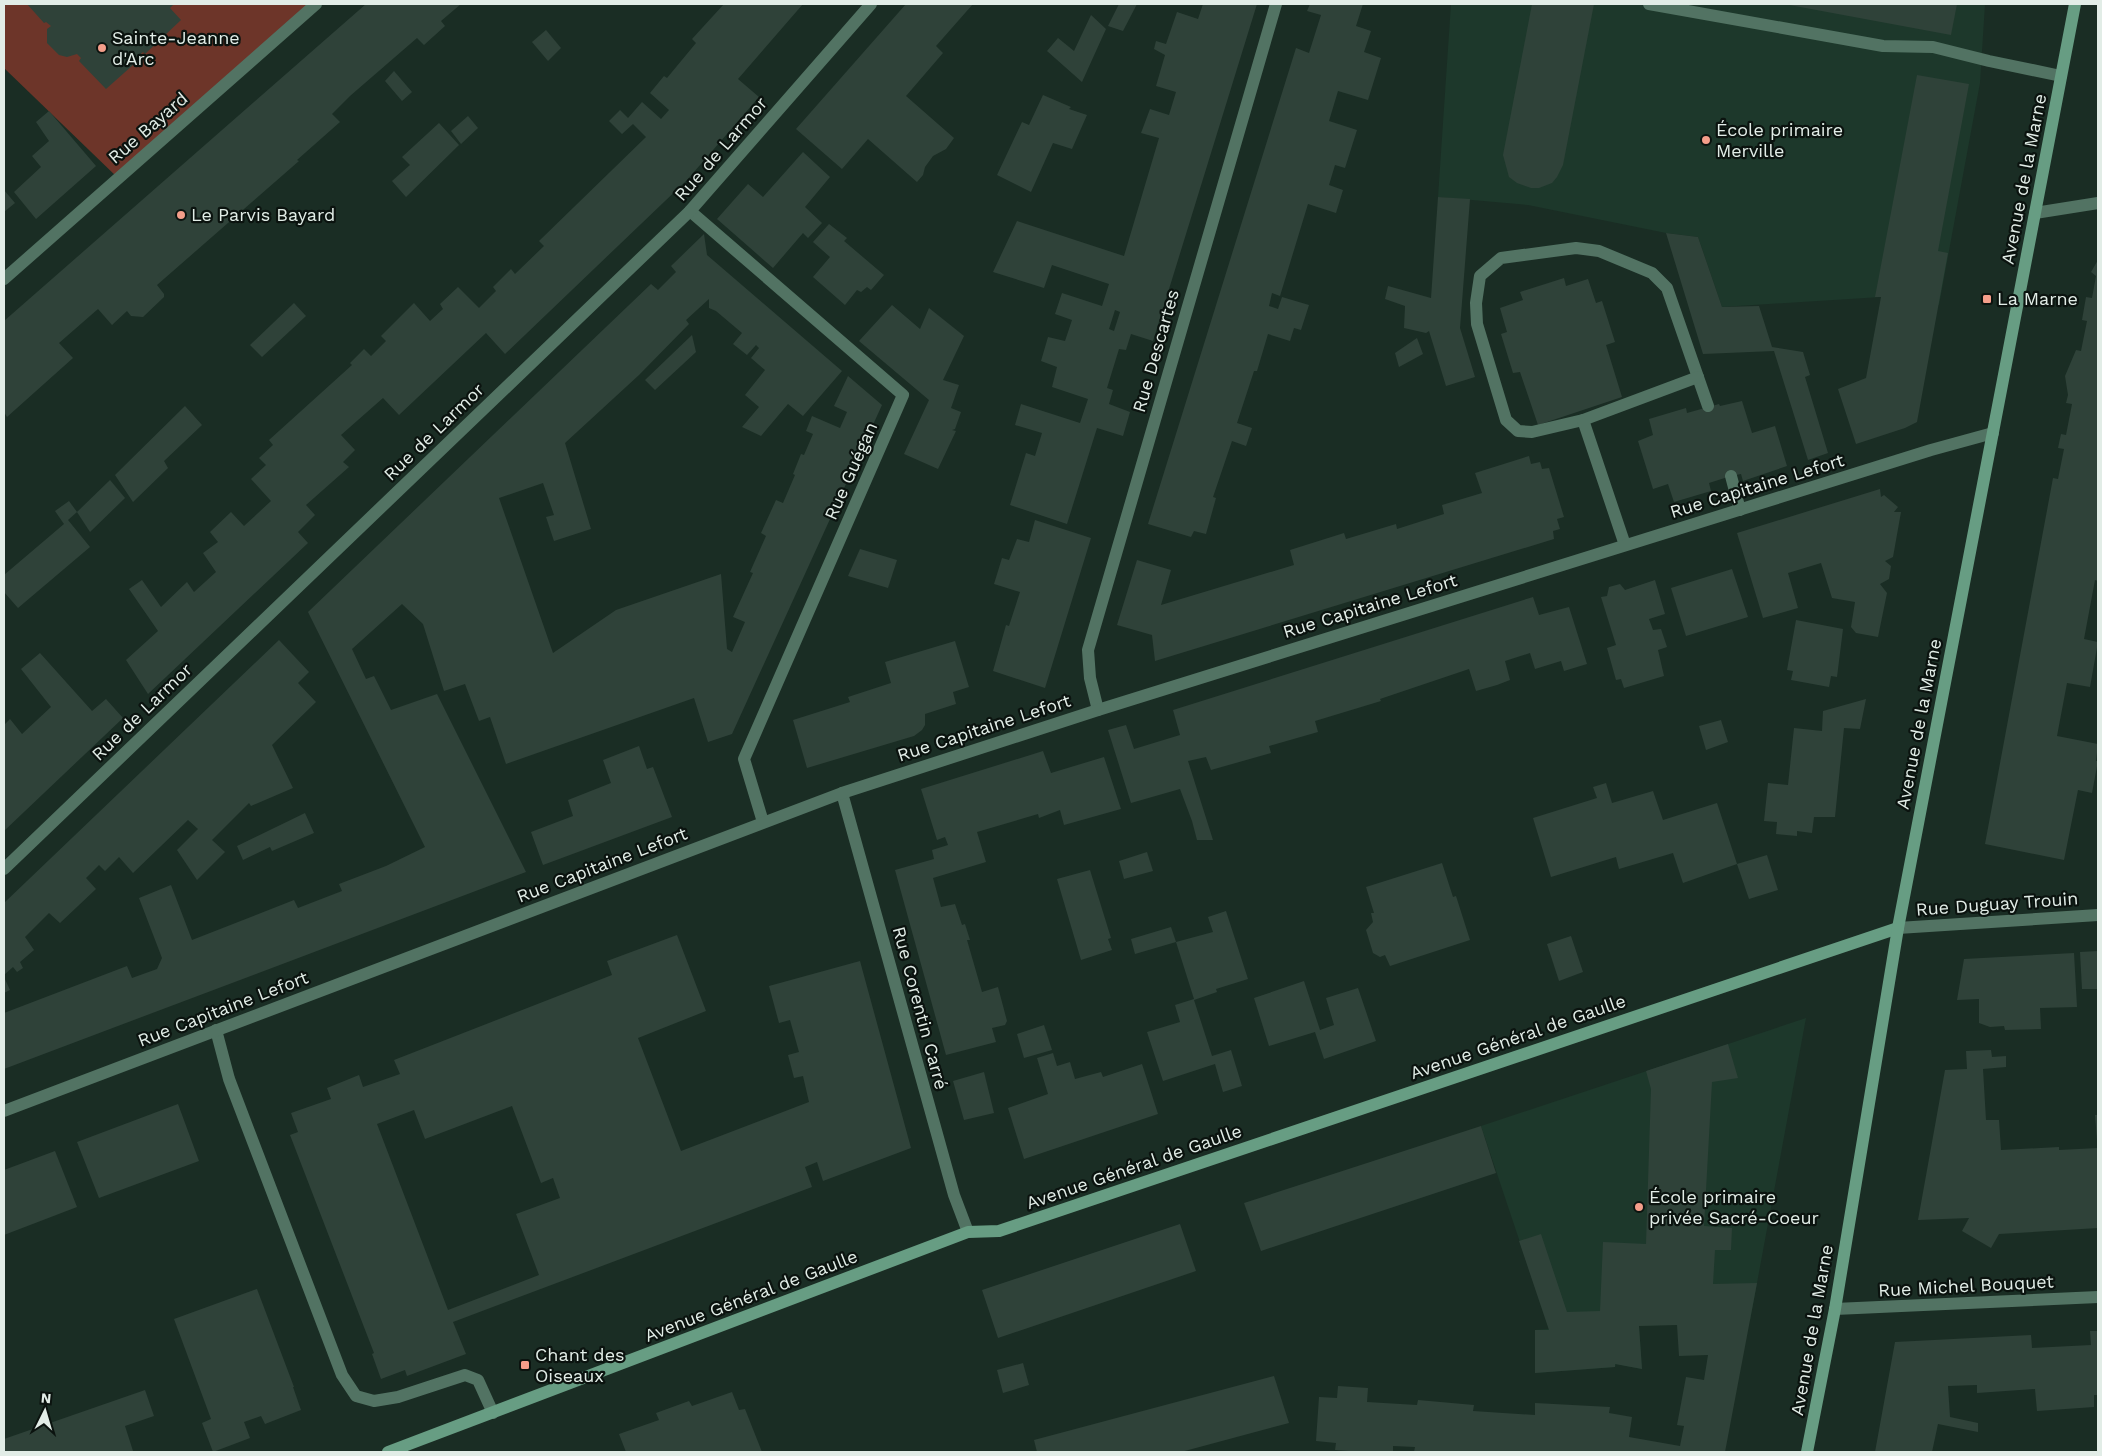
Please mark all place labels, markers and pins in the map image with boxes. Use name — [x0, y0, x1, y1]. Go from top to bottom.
place label: Sainte-Jeanne d'Arc — [112, 27, 240, 69]
marker: Sainte-Jeanne d'Arc — [96, 42, 108, 54]
place label: École primaire Merville — [1716, 119, 1843, 161]
marker: École primaire Merville — [1700, 134, 1712, 146]
place label: Le Parvis Bayard — [191, 204, 335, 225]
marker: Le Parvis Bayard — [175, 209, 187, 221]
place label: La Marne — [1997, 288, 2078, 309]
marker: La Marne — [1981, 293, 1993, 305]
place label: École primaire privée Sacré-Coeur — [1649, 1186, 1819, 1228]
marker: École primaire privée Sacré-Coeur — [1633, 1201, 1645, 1213]
place label: Chant des Oiseaux — [535, 1344, 625, 1386]
marker: Chant des Oiseaux — [519, 1359, 531, 1371]

